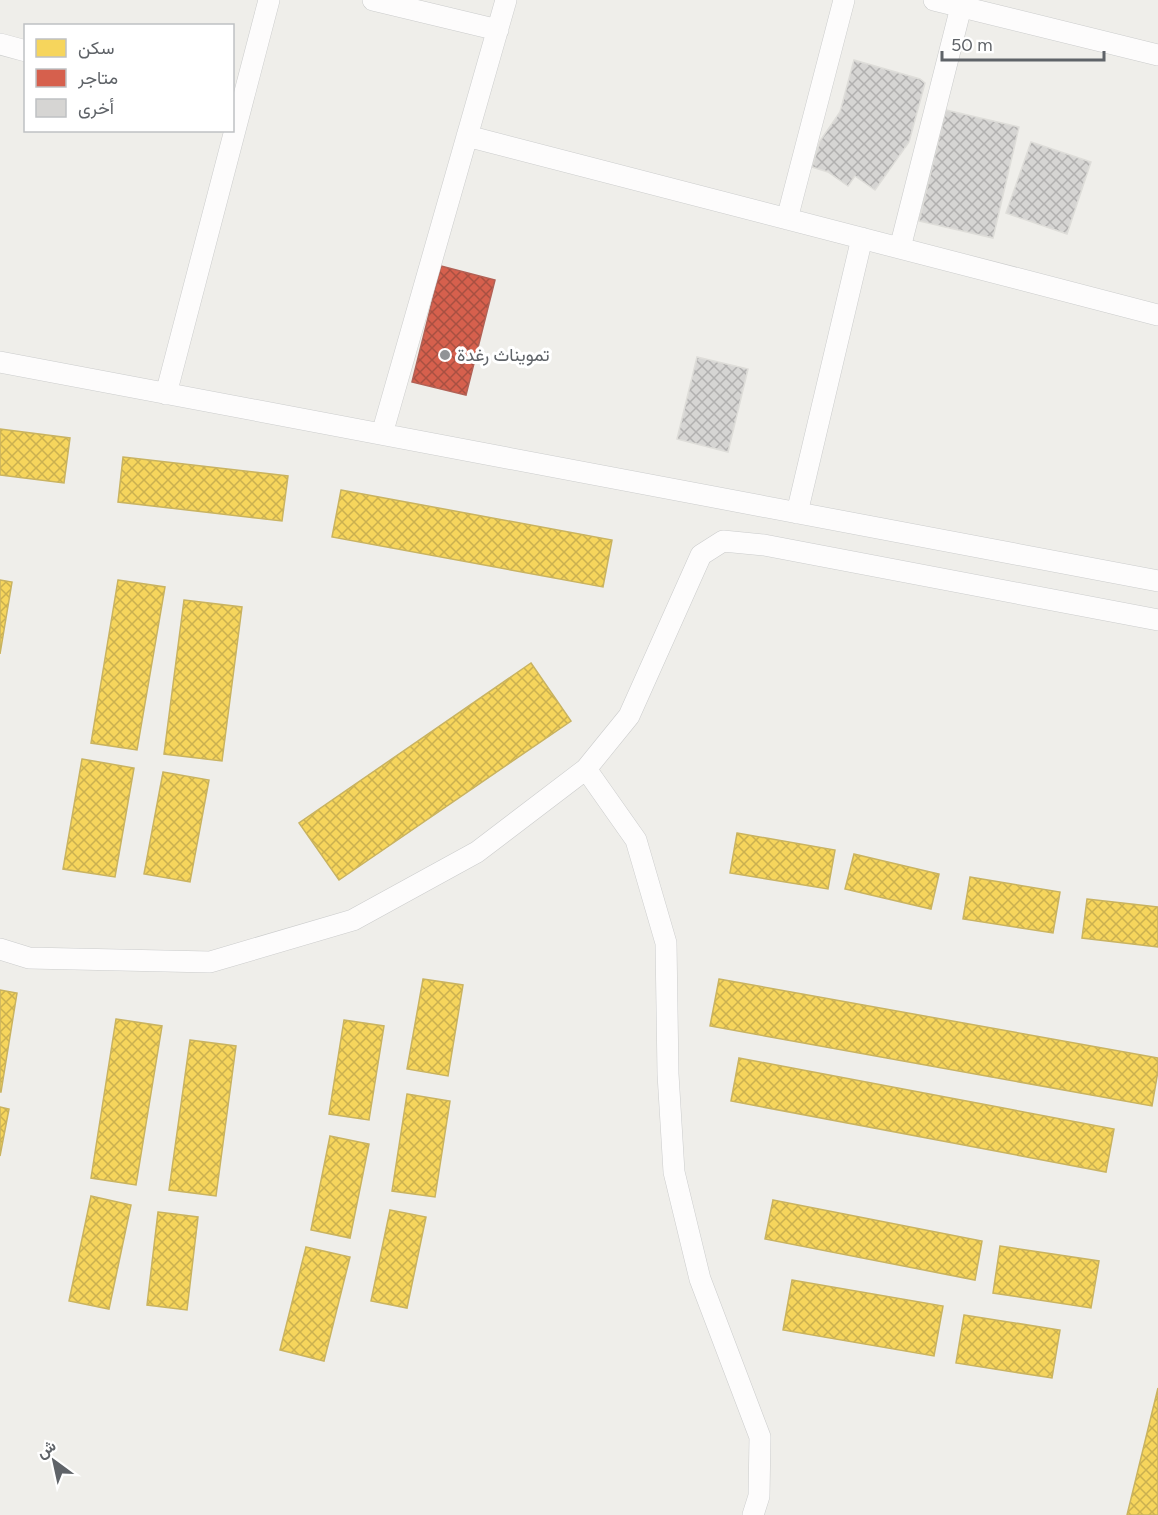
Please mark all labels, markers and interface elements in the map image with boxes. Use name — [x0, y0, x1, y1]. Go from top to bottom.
legend — [24, 24, 234, 132]
scale bar — [942, 24, 1104, 62]
text: 50 m — [951, 34, 993, 56]
text: سكن — [78, 37, 114, 59]
text: متاجر — [77, 67, 118, 89]
text: أخرى — [78, 97, 114, 119]
place label: تمويناث رغدة — [457, 344, 550, 366]
marker: تمويناث رغدة — [438, 348, 452, 362]
north arrow — [24, 1431, 84, 1491]
text: ش — [33, 1436, 59, 1462]

